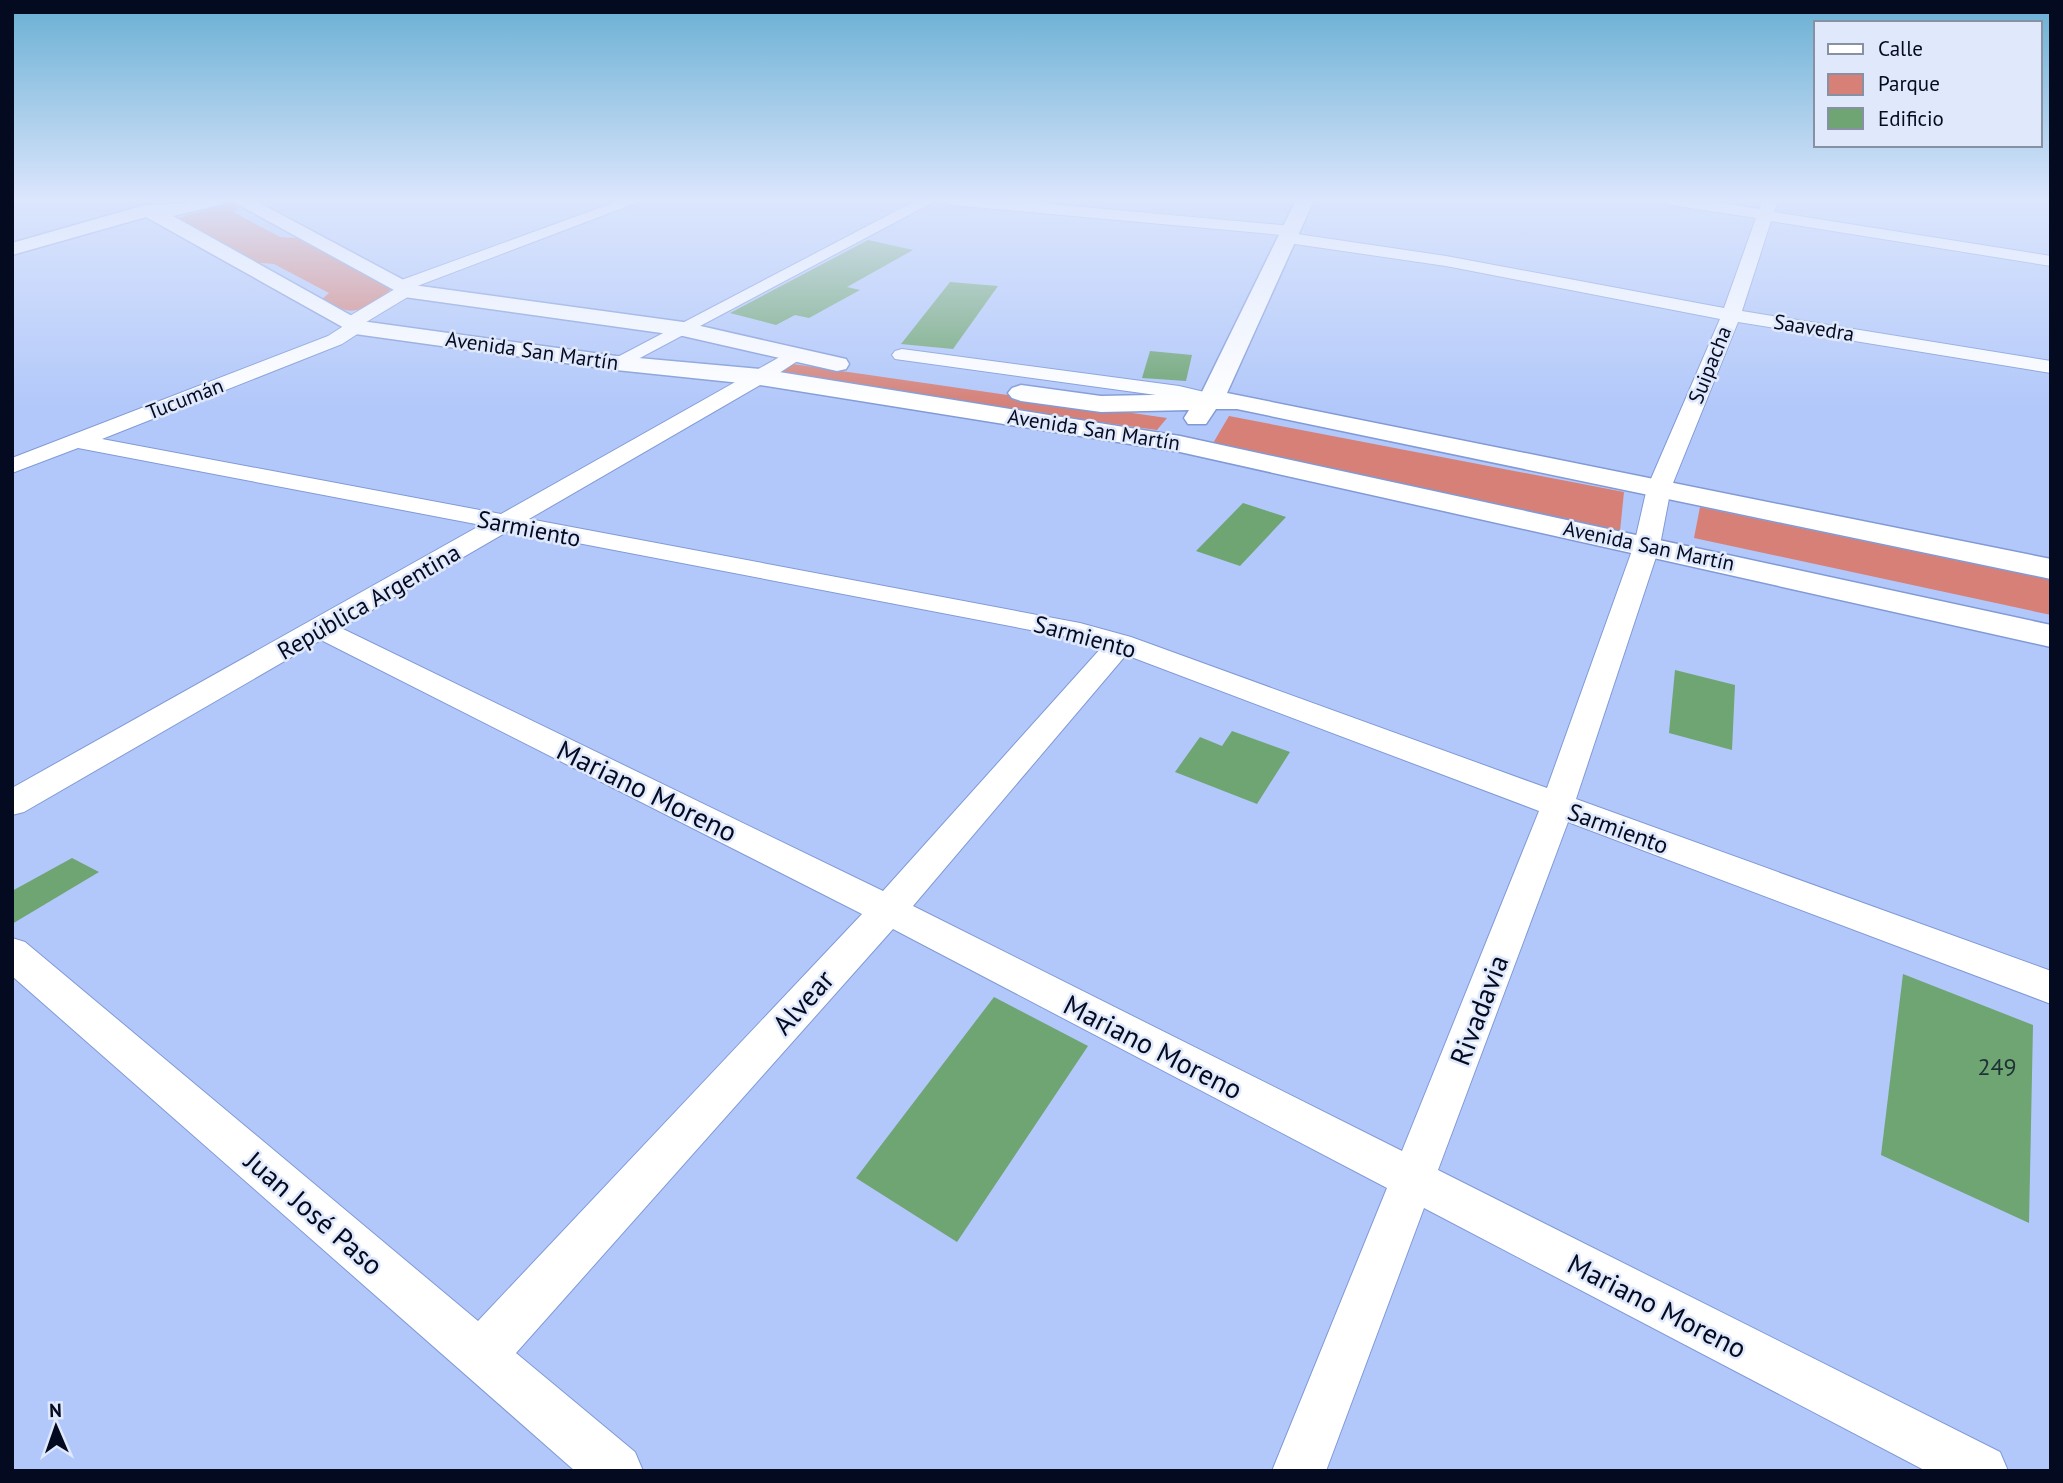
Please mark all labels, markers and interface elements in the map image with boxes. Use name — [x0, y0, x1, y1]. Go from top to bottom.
legend — [1814, 21, 2042, 147]
text: Calle — [1878, 35, 1923, 62]
text: Parque — [1878, 70, 1940, 97]
text: Edificio — [1878, 105, 1944, 132]
street label: Saavedra — [1772, 308, 1856, 347]
street label: Suipacha — [1682, 322, 1737, 408]
street label: Avenida San Martín — [444, 325, 620, 376]
street label: Tucumán — [142, 372, 227, 426]
street label: Avenida San Martín — [1006, 403, 1182, 456]
street label: Sarmiento — [475, 503, 583, 554]
street label: Avenida San Martín — [1561, 514, 1737, 577]
street label: República Argentina — [272, 537, 466, 666]
street label: Sarmiento — [1031, 608, 1140, 665]
street label: Mariano Moreno — [551, 731, 743, 850]
street label: Sarmiento — [1564, 796, 1673, 861]
street label: Rivadavia — [1441, 949, 1516, 1070]
street label: Alvear — [764, 961, 842, 1042]
street label: Mariano Moreno — [1058, 986, 1249, 1108]
house number: 249 — [1977, 1051, 2017, 1082]
street label: Juan José Paso — [237, 1142, 391, 1283]
street label: Mariano Moreno — [1562, 1245, 1753, 1367]
north arrow — [21, 1392, 91, 1462]
text: N — [49, 1398, 62, 1422]

